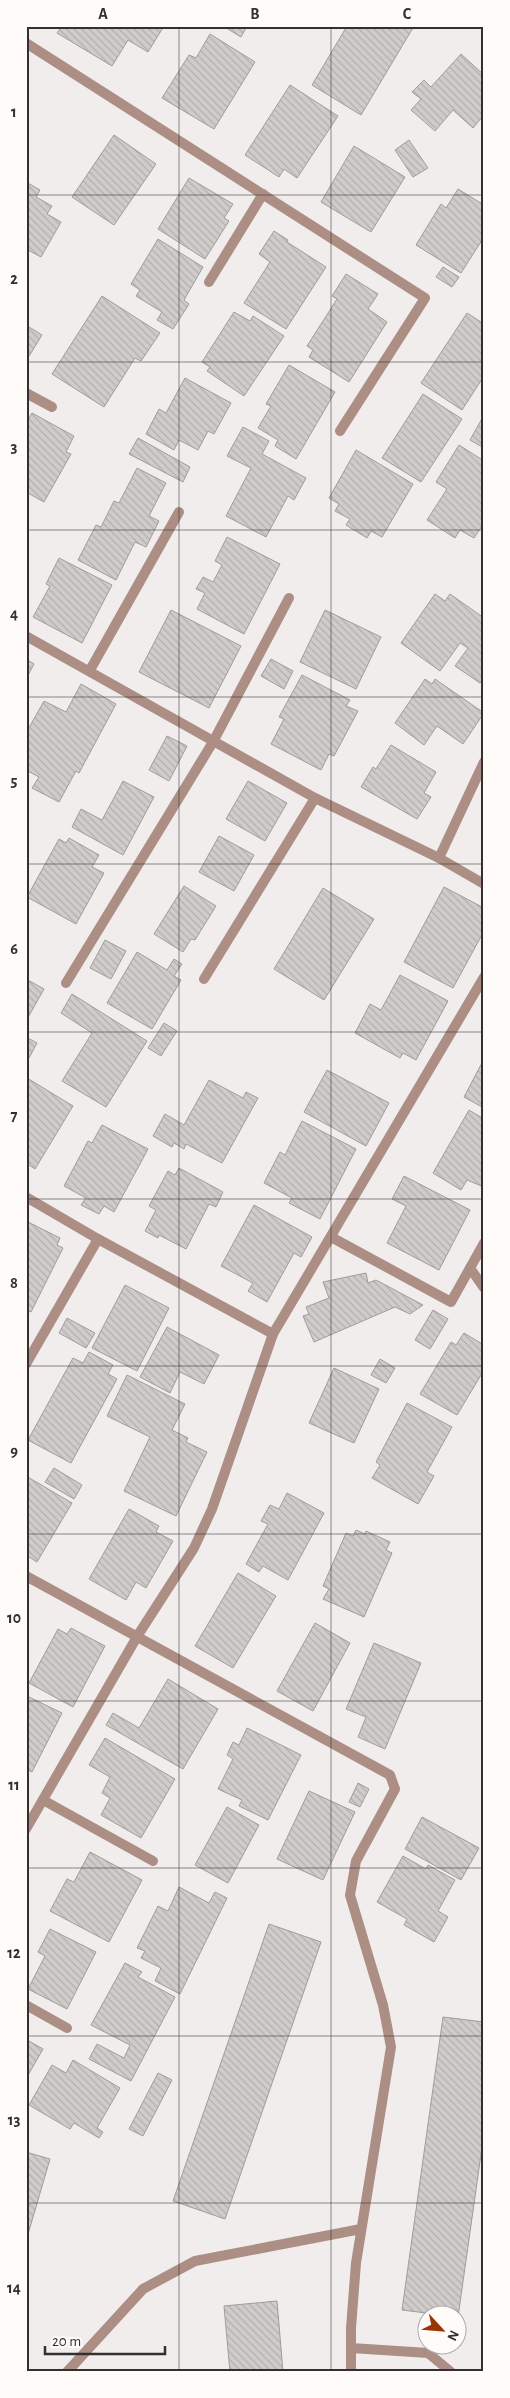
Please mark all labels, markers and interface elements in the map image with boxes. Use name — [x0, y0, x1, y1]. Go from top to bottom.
text: A — [98, 6, 108, 22]
text: B — [250, 6, 260, 22]
text: C — [403, 6, 412, 22]
text: 1 — [11, 104, 17, 120]
text: 2 — [10, 271, 18, 287]
text: 3 — [11, 439, 18, 455]
text: 4 — [10, 606, 18, 622]
text: 5 — [11, 773, 18, 789]
text: 6 — [10, 941, 18, 957]
text: 7 — [11, 1108, 18, 1124]
text: 8 — [10, 1275, 18, 1291]
text: 9 — [10, 1443, 18, 1459]
text: 10 — [7, 1610, 21, 1626]
text: 11 — [8, 1777, 20, 1793]
text: 12 — [7, 1945, 21, 1961]
text: 13 — [8, 2112, 20, 2128]
text: 14 — [7, 2280, 21, 2296]
north arrow — [418, 2306, 468, 2356]
scale bar — [45, 2323, 165, 2355]
text: N — [444, 2328, 461, 2343]
text: 20 m — [52, 2334, 81, 2349]

